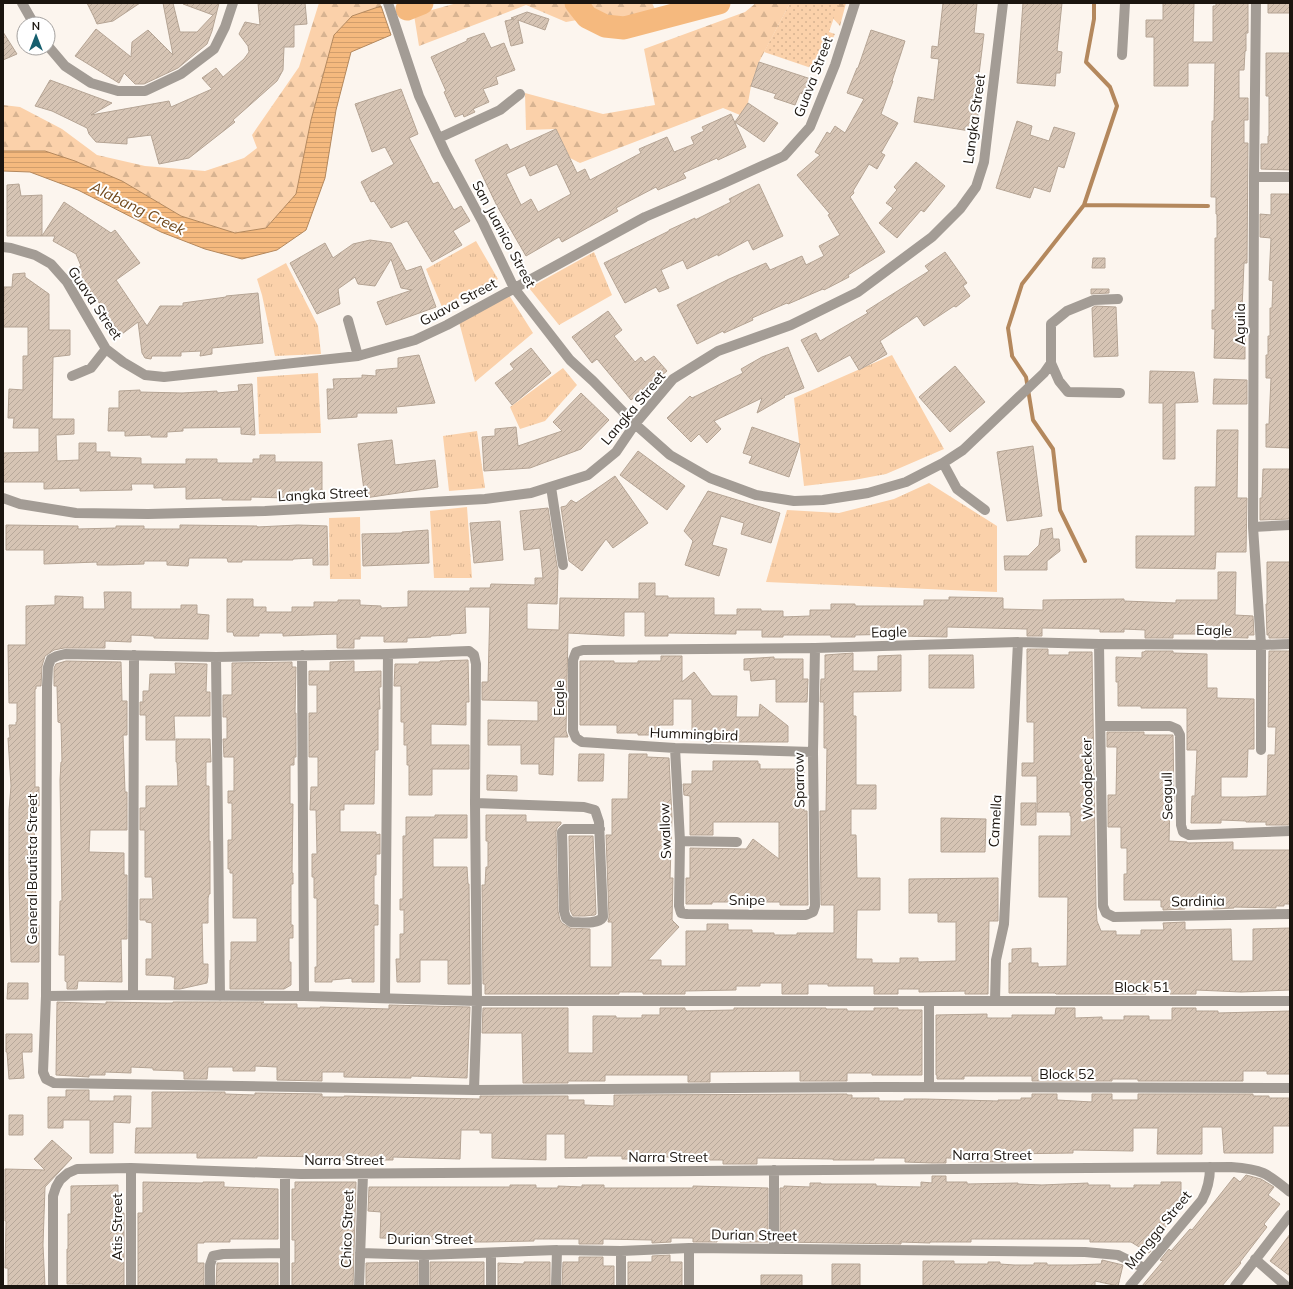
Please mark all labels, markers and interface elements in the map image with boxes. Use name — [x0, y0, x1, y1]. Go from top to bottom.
north arrow — [16, 16, 56, 56]
text: N — [32, 19, 40, 33]
street label: Guava Street — [789, 34, 837, 120]
street label: Langka Street — [959, 73, 989, 165]
water label: Alabang Creek — [87, 176, 190, 240]
street label: San Juanico Street — [468, 177, 540, 291]
street label: Guava Street — [64, 263, 126, 343]
street label: Guava Street — [416, 274, 500, 330]
street label: Aguila — [1231, 303, 1249, 345]
street label: Langka Street — [597, 367, 669, 448]
street label: Langka Street — [277, 483, 369, 505]
street label: Eagle — [1196, 621, 1232, 639]
street label: Eagle — [871, 622, 907, 642]
street label: Eagle — [550, 680, 568, 716]
street label: Hummingbird — [649, 723, 739, 745]
street label: Woodpecker — [1077, 737, 1097, 820]
street label: Sparrow — [790, 752, 808, 808]
street label: Seagull — [1158, 772, 1176, 820]
street label: General Bautista Street — [23, 793, 41, 944]
street label: Camella — [985, 794, 1005, 848]
street label: Swallow — [655, 803, 675, 859]
street label: Snipe — [729, 891, 765, 909]
street label: Sardinia — [1171, 892, 1225, 910]
street label: Block 51 — [1114, 978, 1170, 996]
street label: Block 52 — [1039, 1065, 1095, 1083]
street label: Narra Street — [952, 1146, 1032, 1164]
street label: Narra Street — [628, 1148, 708, 1166]
street label: Narra Street — [304, 1151, 384, 1169]
street label: Mangga Street — [1121, 1187, 1195, 1273]
street label: Chico Street — [337, 1189, 357, 1268]
street label: Atis Street — [108, 1193, 126, 1261]
street label: Durian Street — [711, 1225, 797, 1245]
street label: Durian Street — [387, 1230, 473, 1248]

